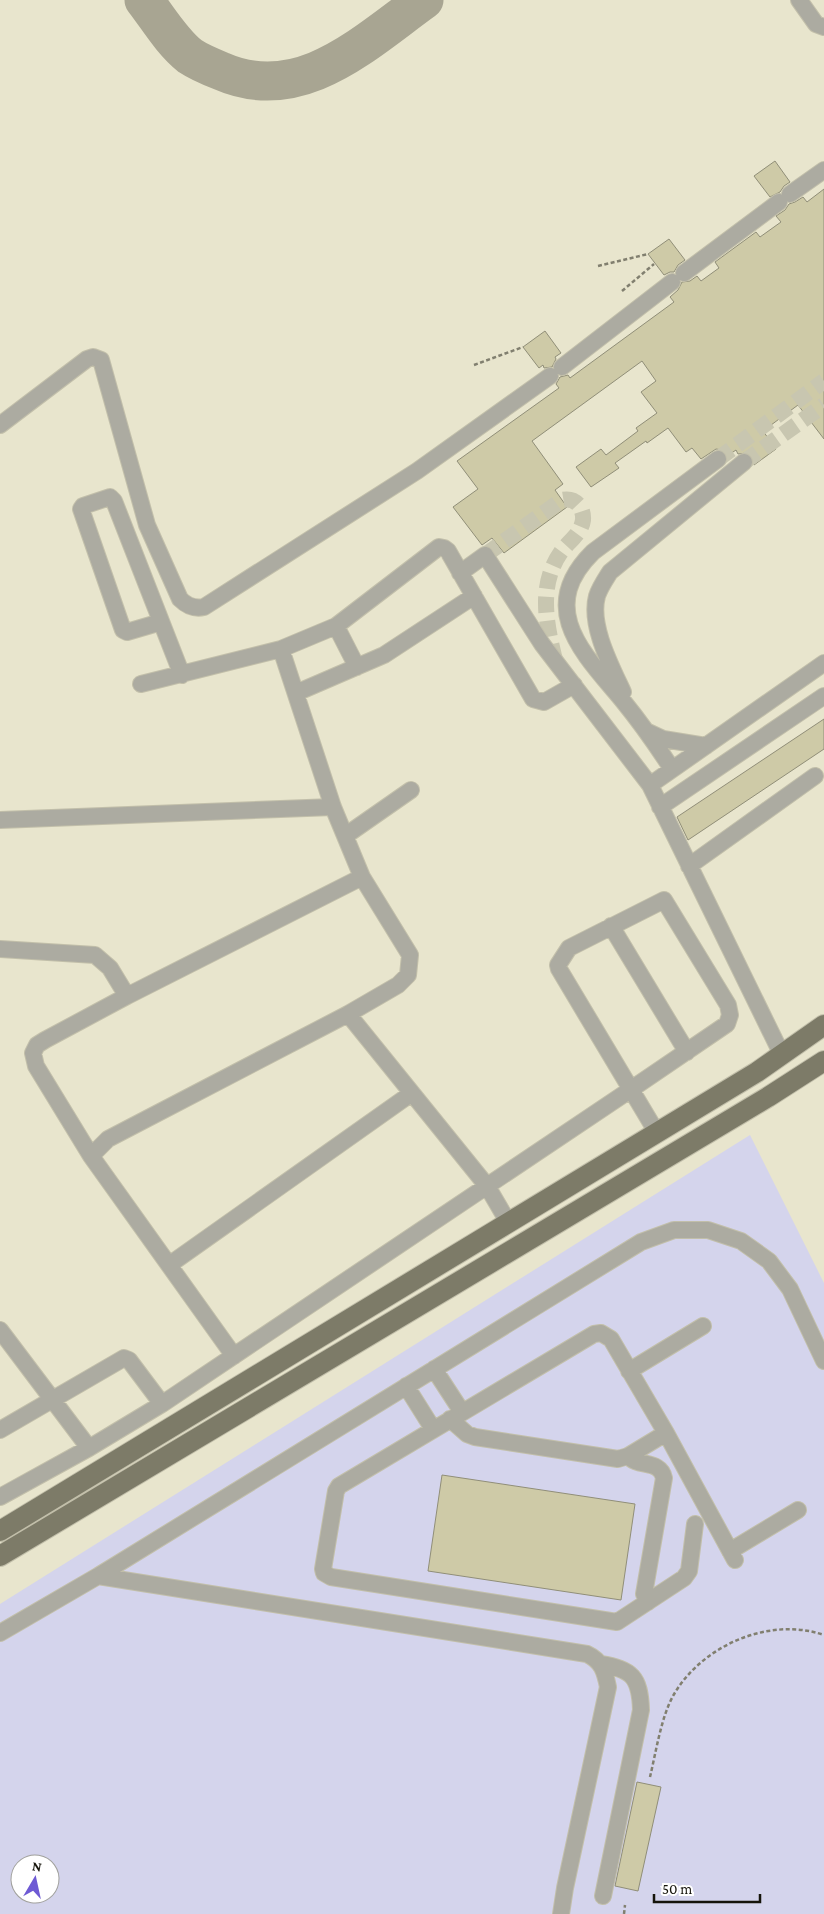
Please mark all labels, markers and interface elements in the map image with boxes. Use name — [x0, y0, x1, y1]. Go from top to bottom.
north arrow — [10, 1854, 60, 1904]
text: N — [31, 1858, 43, 1875]
scale bar — [654, 1872, 760, 1904]
text: 50 m — [662, 1881, 692, 1897]

